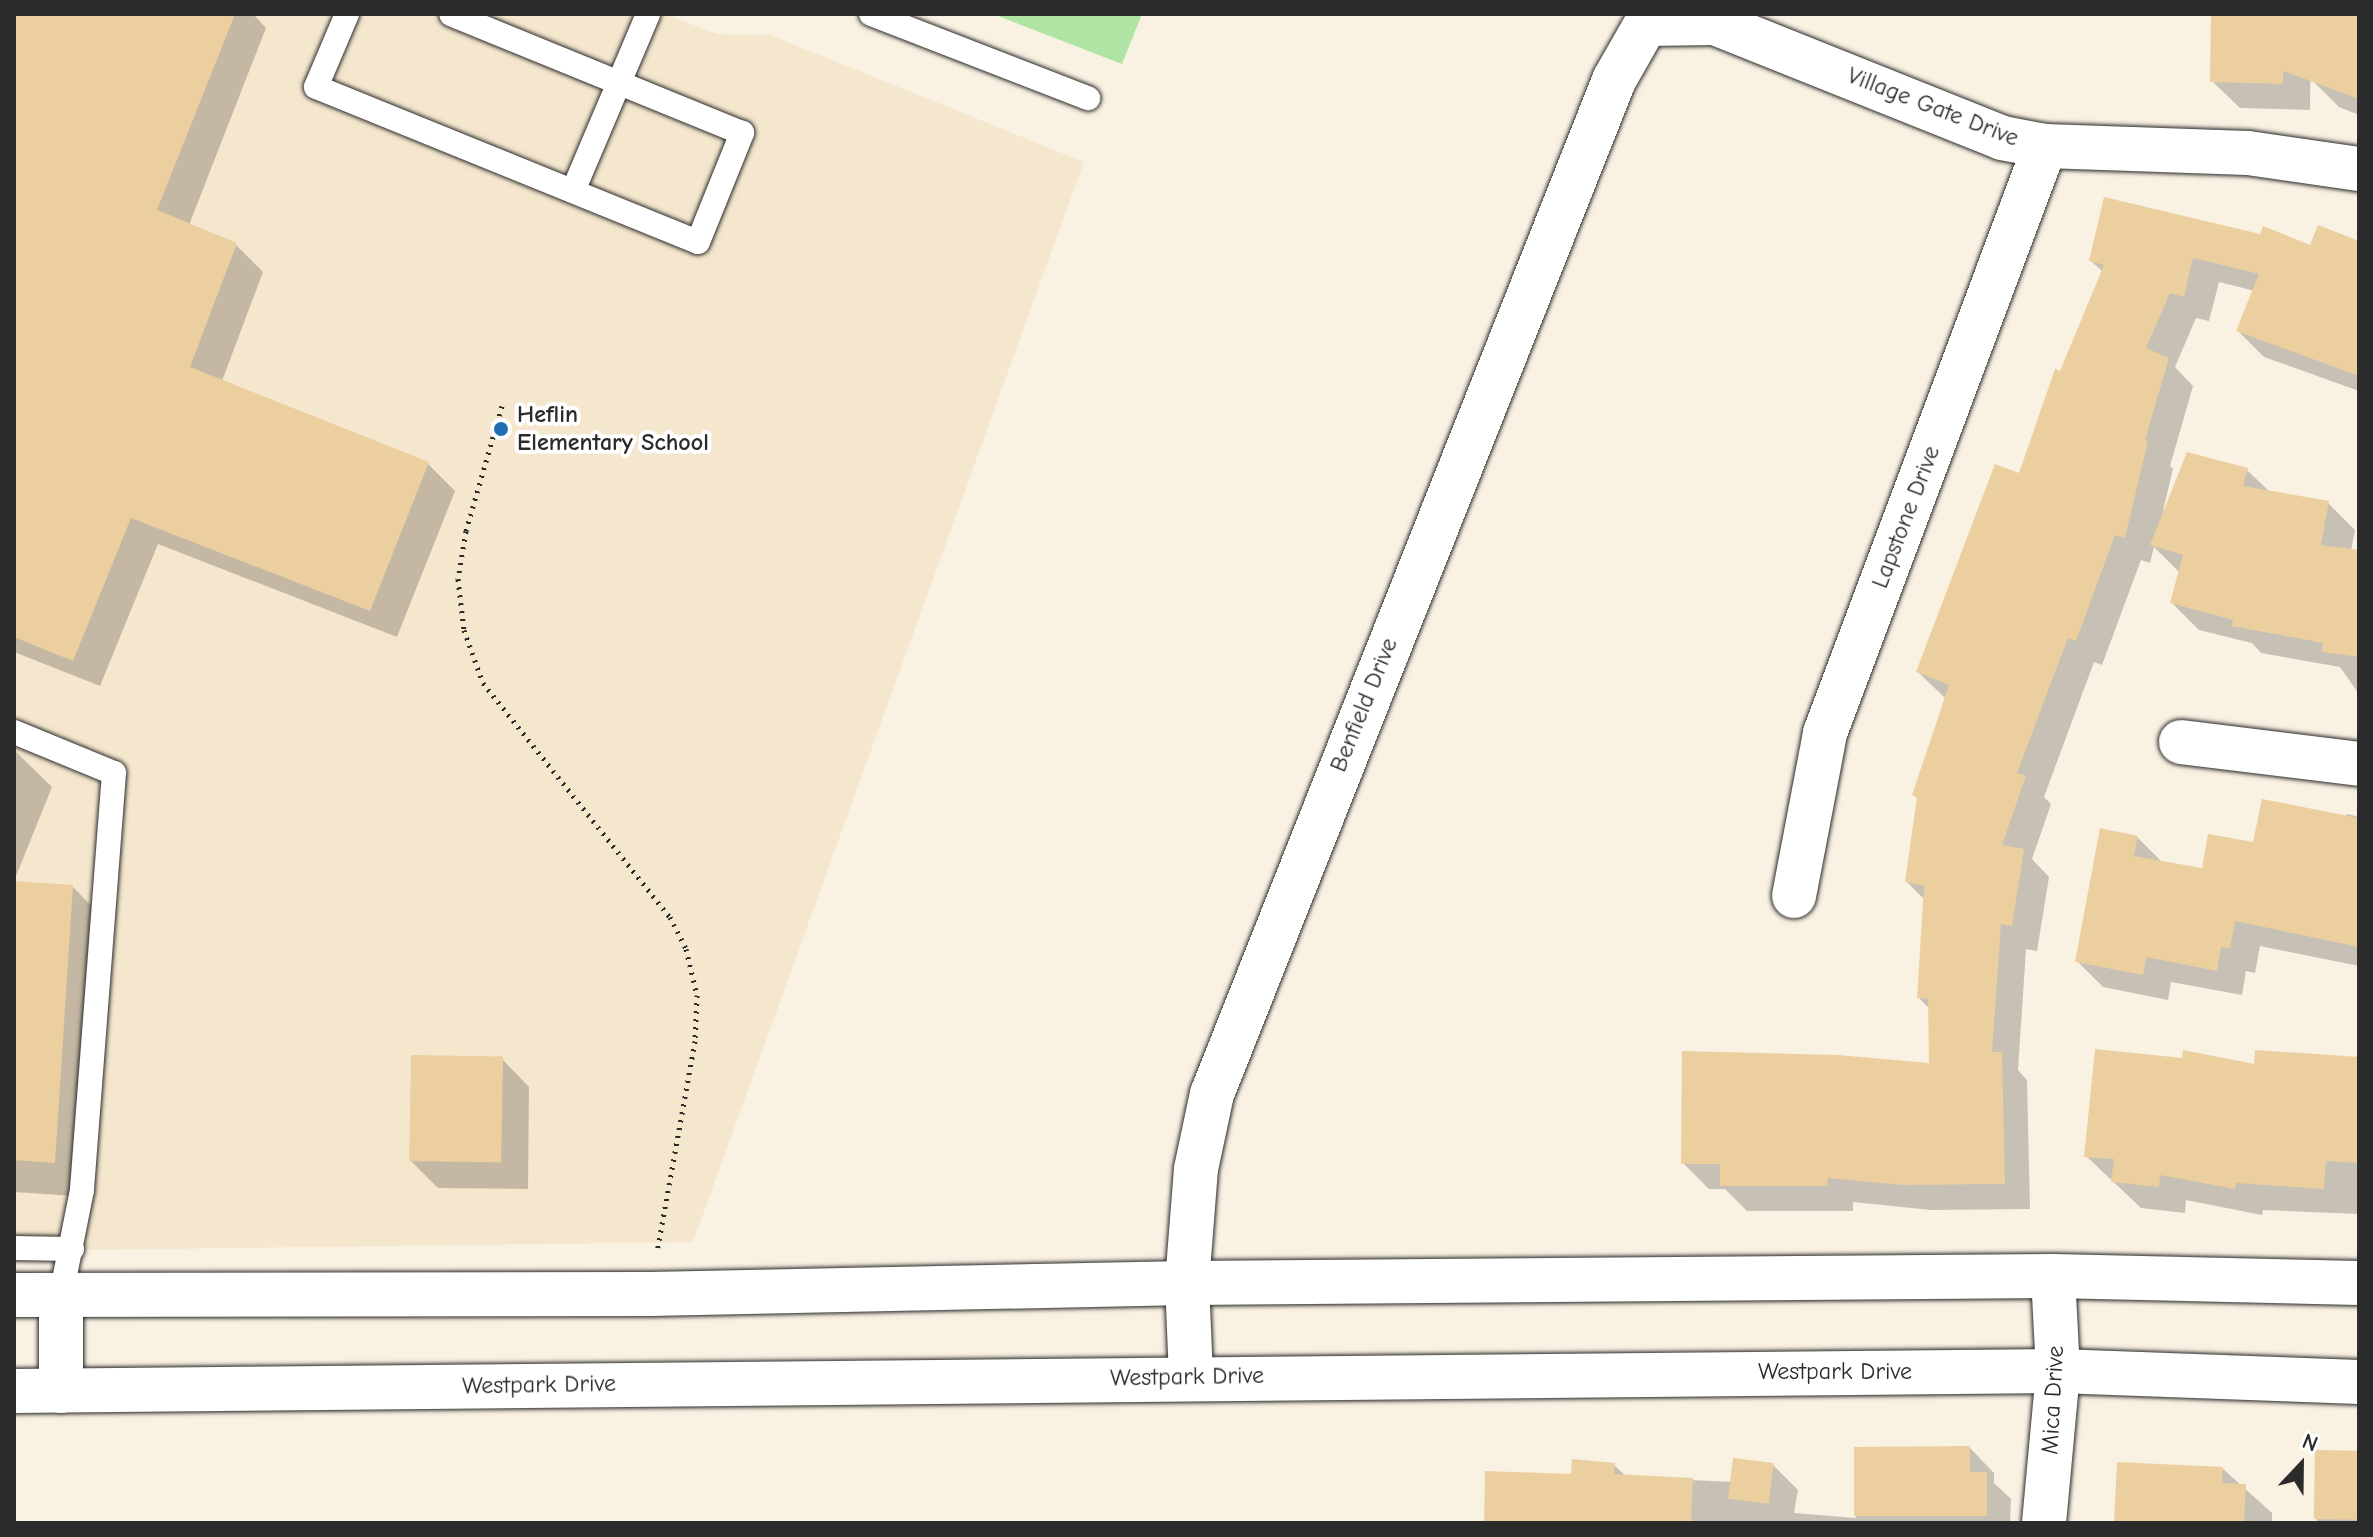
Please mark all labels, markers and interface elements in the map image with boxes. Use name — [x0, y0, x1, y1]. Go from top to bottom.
street label: Village Gate Drive — [1843, 61, 2023, 153]
place label: Heflin Elementary School — [517, 401, 709, 457]
marker: Heflin Elementary School — [492, 420, 510, 438]
street label: Lapstone Drive — [1866, 442, 1946, 592]
street label: Benfield Drive — [1324, 634, 1404, 776]
street label: Mica Drive — [2036, 1345, 2070, 1455]
street label: Westpark Drive — [1758, 1358, 1912, 1386]
street label: Westpark Drive — [1110, 1361, 1264, 1393]
street label: Westpark Drive — [462, 1369, 616, 1401]
north arrow — [2261, 1425, 2341, 1505]
text: N — [2298, 1428, 2322, 1457]

